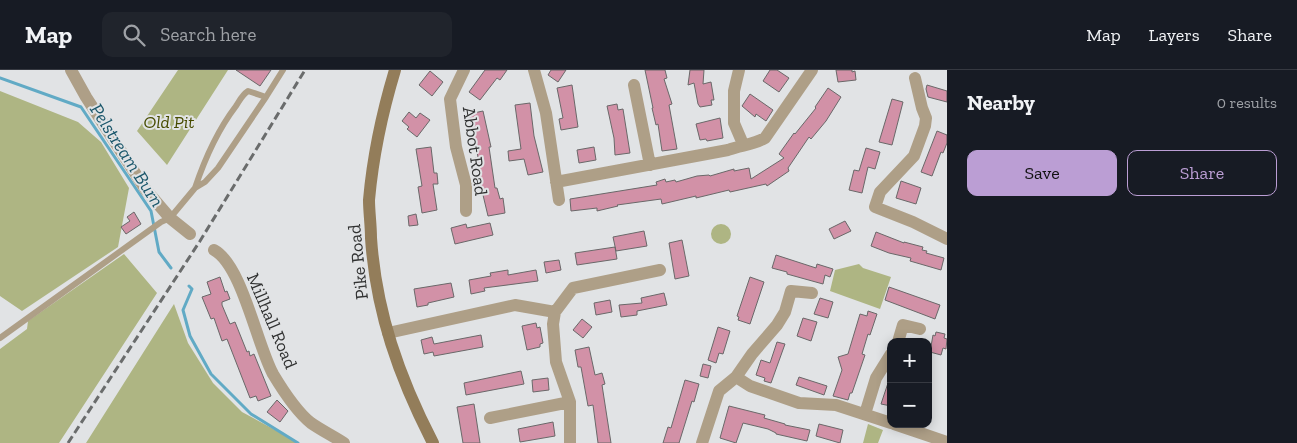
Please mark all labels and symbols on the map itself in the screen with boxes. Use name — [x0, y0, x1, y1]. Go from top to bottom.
water label: Pelstream Burn — [85, 99, 169, 211]
street label: Abbot Road — [458, 105, 492, 197]
park label: Old Pit — [144, 111, 195, 133]
street label: Pike Road — [343, 223, 373, 301]
street label: Millhall Road — [242, 270, 302, 372]

